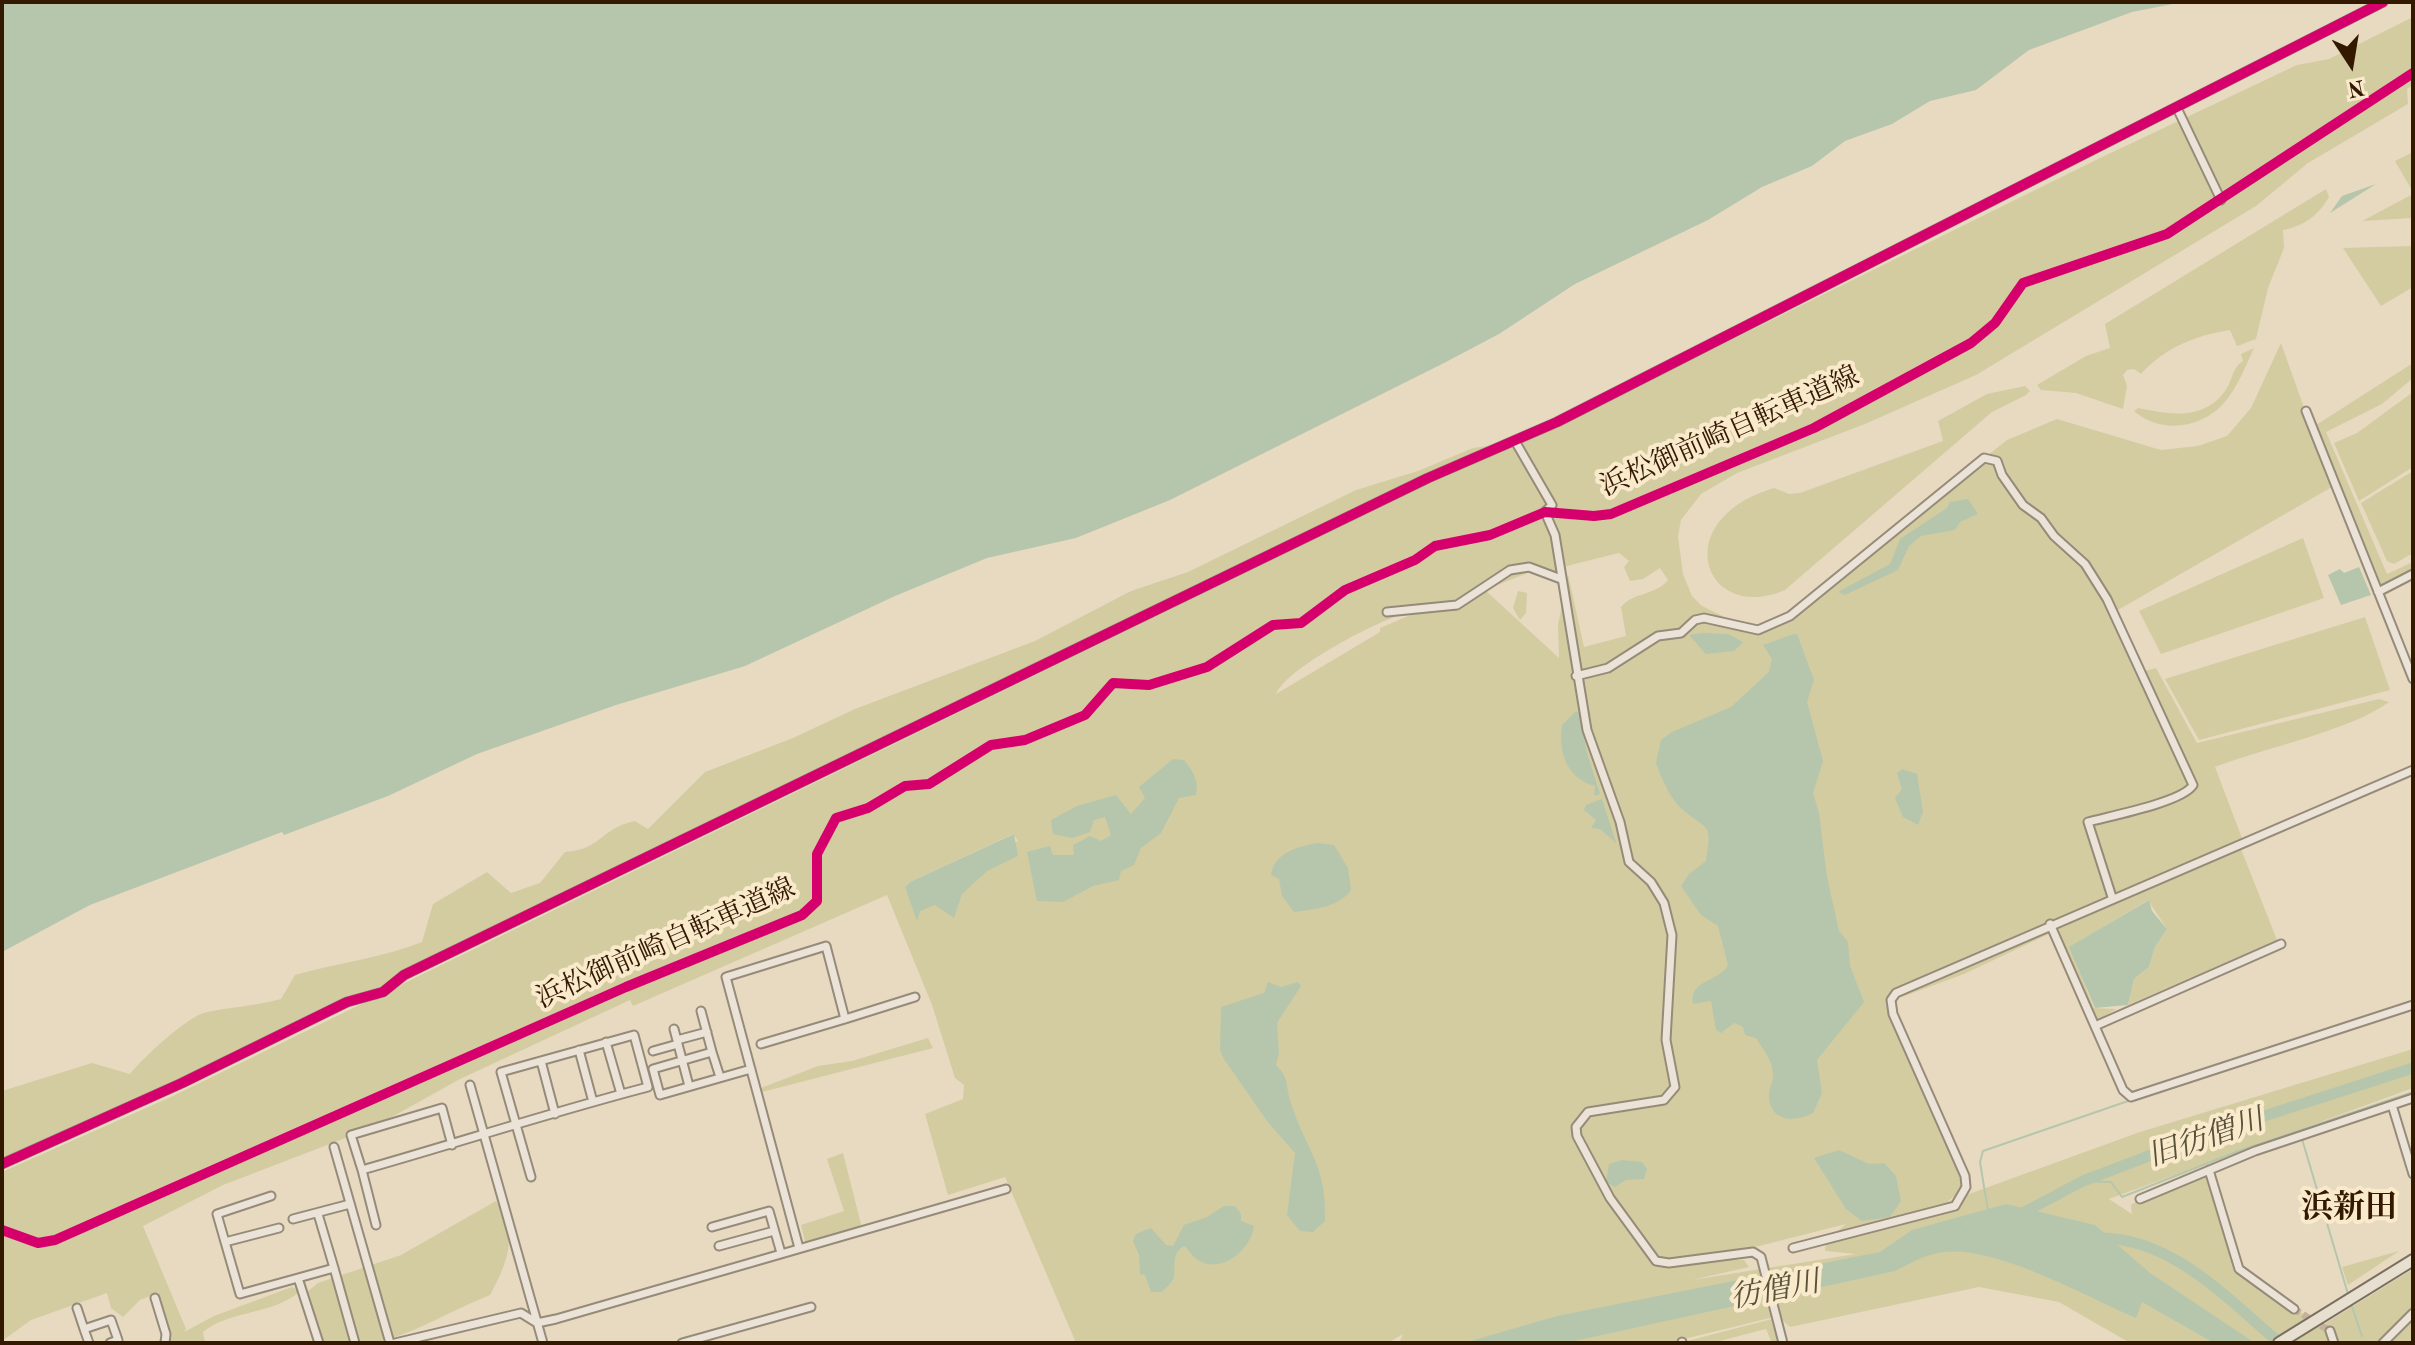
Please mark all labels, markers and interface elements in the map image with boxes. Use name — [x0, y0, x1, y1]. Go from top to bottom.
north arrow — [2311, 24, 2391, 104]
text: N — [2345, 75, 2366, 100]
street label: 浜松御前崎自転車道線 — [1595, 360, 1865, 504]
street label: 浜松御前崎自転車道線 — [531, 872, 801, 1016]
water label: 旧彷僧川 — [2143, 1102, 2269, 1176]
district label: 浜新田 — [2301, 1190, 2397, 1228]
water label: 彷僧川 — [1727, 1265, 1823, 1317]

